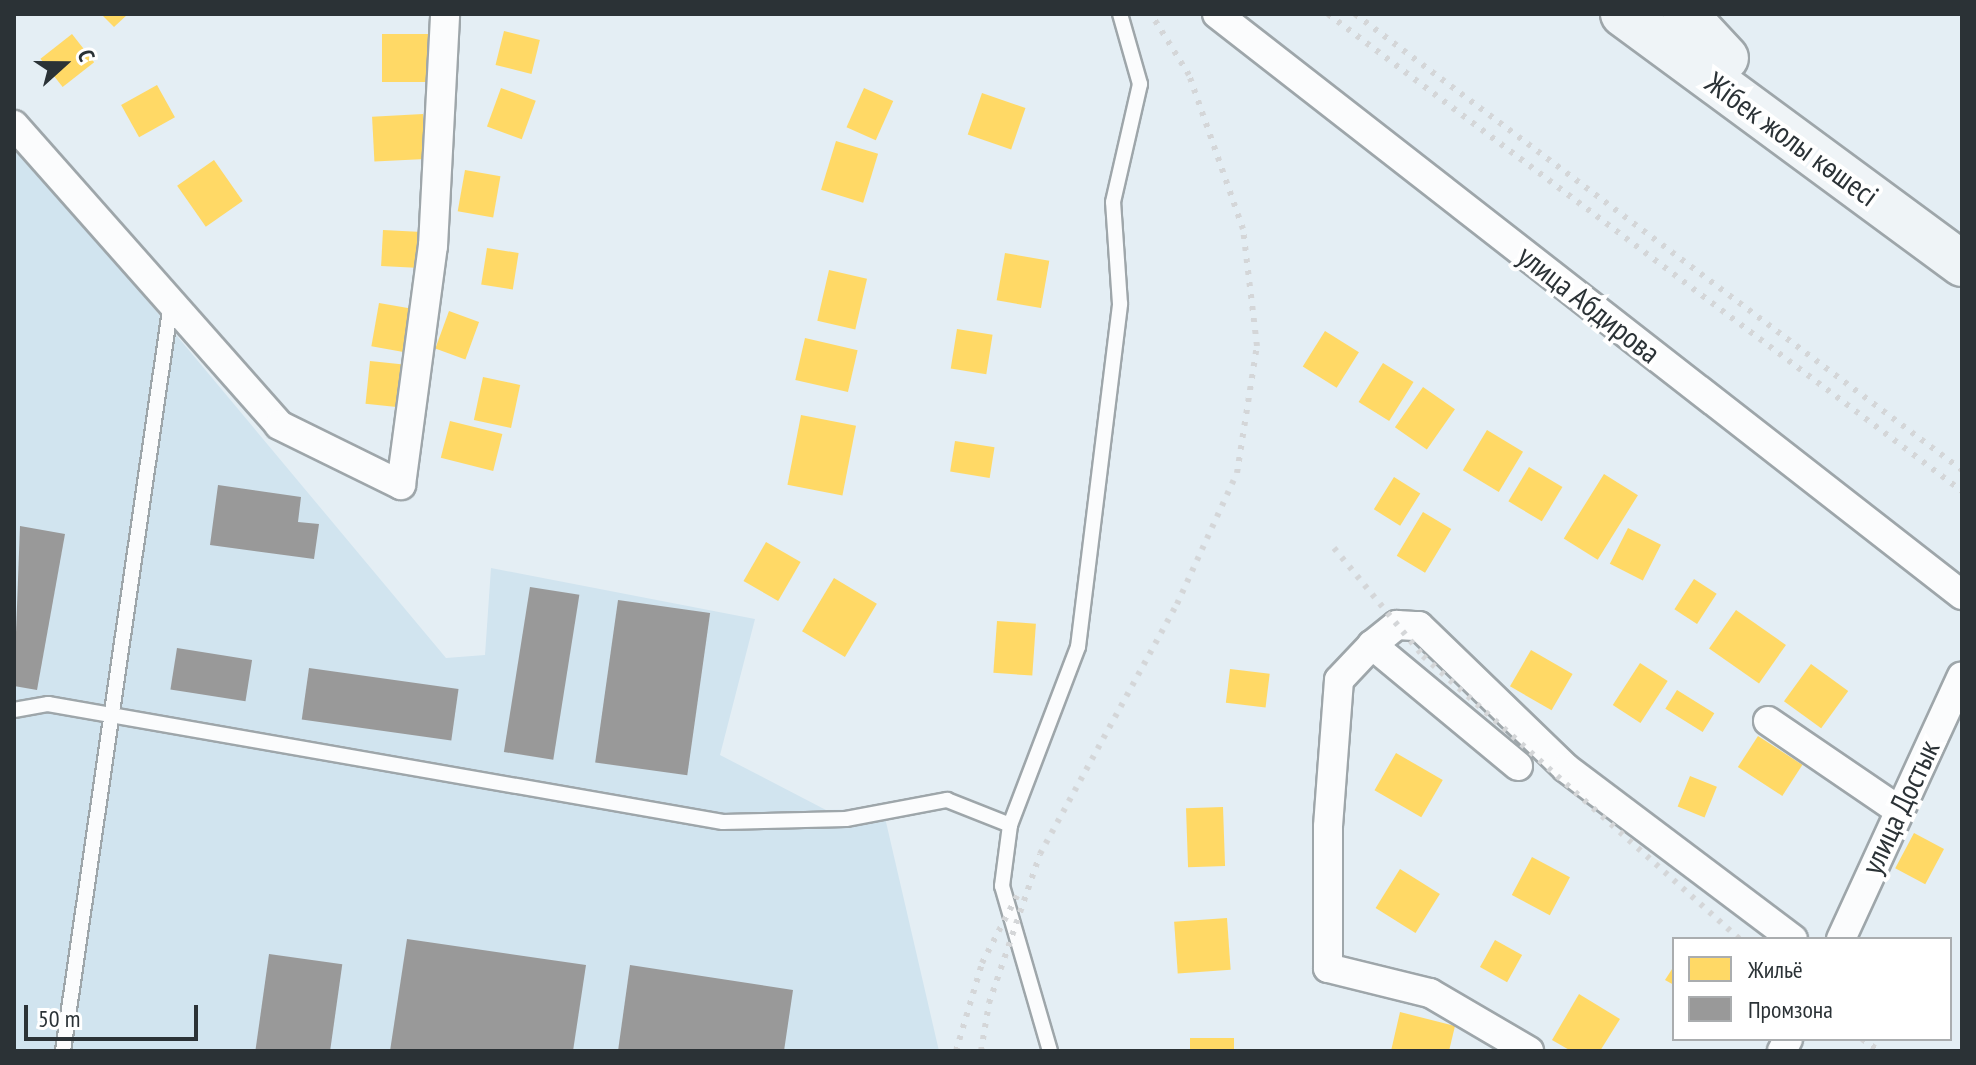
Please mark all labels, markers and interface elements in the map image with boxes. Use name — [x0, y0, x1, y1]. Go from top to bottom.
north arrow — [24, 24, 104, 104]
text: С — [72, 46, 101, 65]
street label: Жібек жолы көшесі — [1699, 64, 1885, 214]
street label: улица Абдирова — [1510, 237, 1668, 371]
street label: улица Достык — [1853, 734, 1947, 880]
legend — [1672, 937, 1952, 1041]
text: Жильё — [1748, 954, 1803, 985]
scale bar — [28, 989, 202, 1039]
text: Промзона — [1748, 994, 1833, 1025]
text: 50 m — [38, 1003, 80, 1034]

